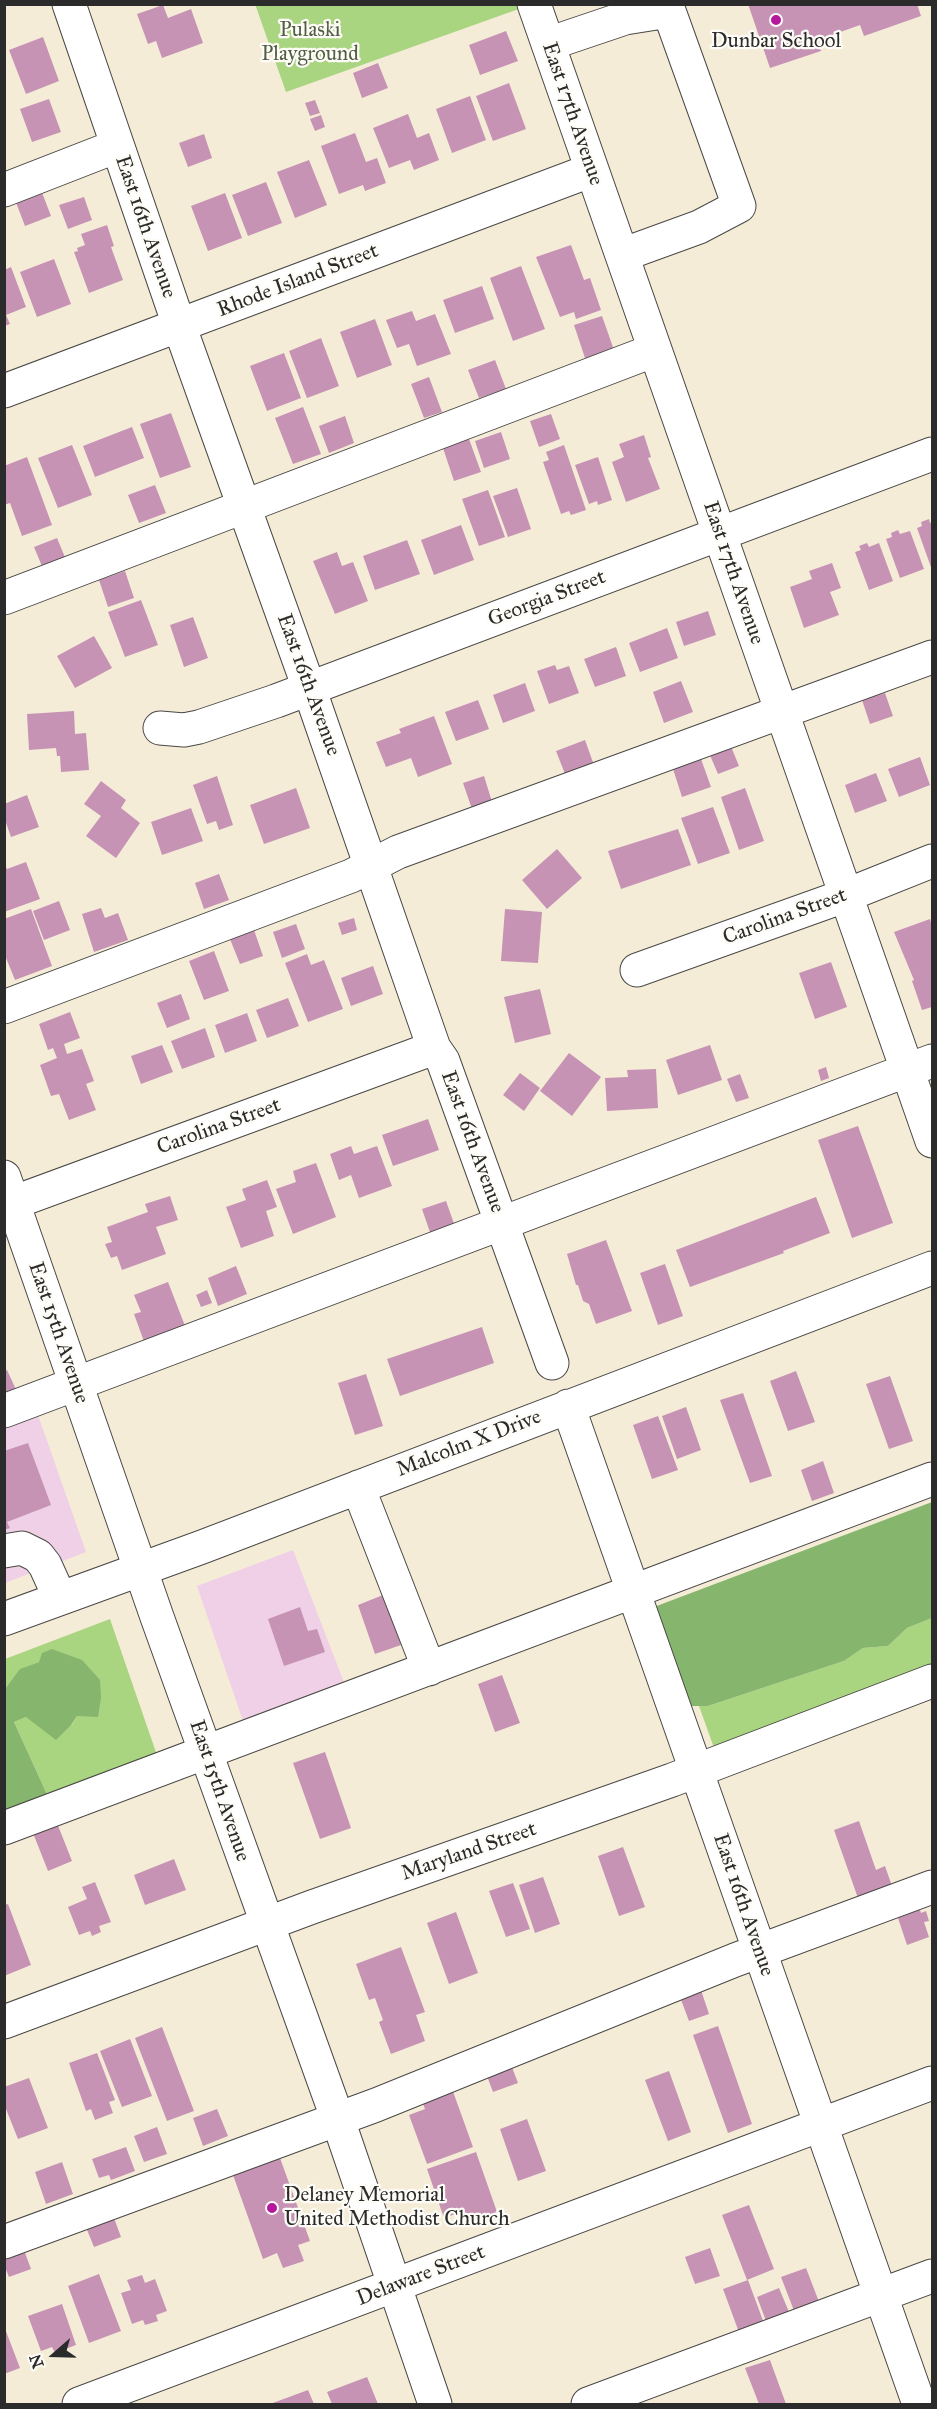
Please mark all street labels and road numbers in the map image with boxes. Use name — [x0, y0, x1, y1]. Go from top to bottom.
street label: East 17th Avenue — [536, 39, 608, 189]
street label: East 16th Avenue — [109, 152, 181, 302]
street label: Rhode Island Street — [214, 239, 382, 323]
street label: East 17th Avenue — [697, 498, 769, 648]
street label: Georgia Street — [485, 565, 609, 633]
street label: East 16th Avenue — [271, 611, 345, 759]
street label: Carolina Street — [720, 883, 850, 951]
street label: East 16th Avenue — [435, 1068, 509, 1216]
street label: Carolina Street — [154, 1093, 284, 1161]
street label: East 15th Avenue — [22, 1259, 94, 1407]
street label: Malcolm X Drive — [393, 1405, 545, 1483]
street label: East 15th Avenue — [183, 1717, 255, 1865]
street label: Maryland Street — [398, 1817, 540, 1887]
street label: East 16th Avenue — [707, 1830, 779, 1980]
street label: Delaware Street — [353, 2240, 489, 2312]

